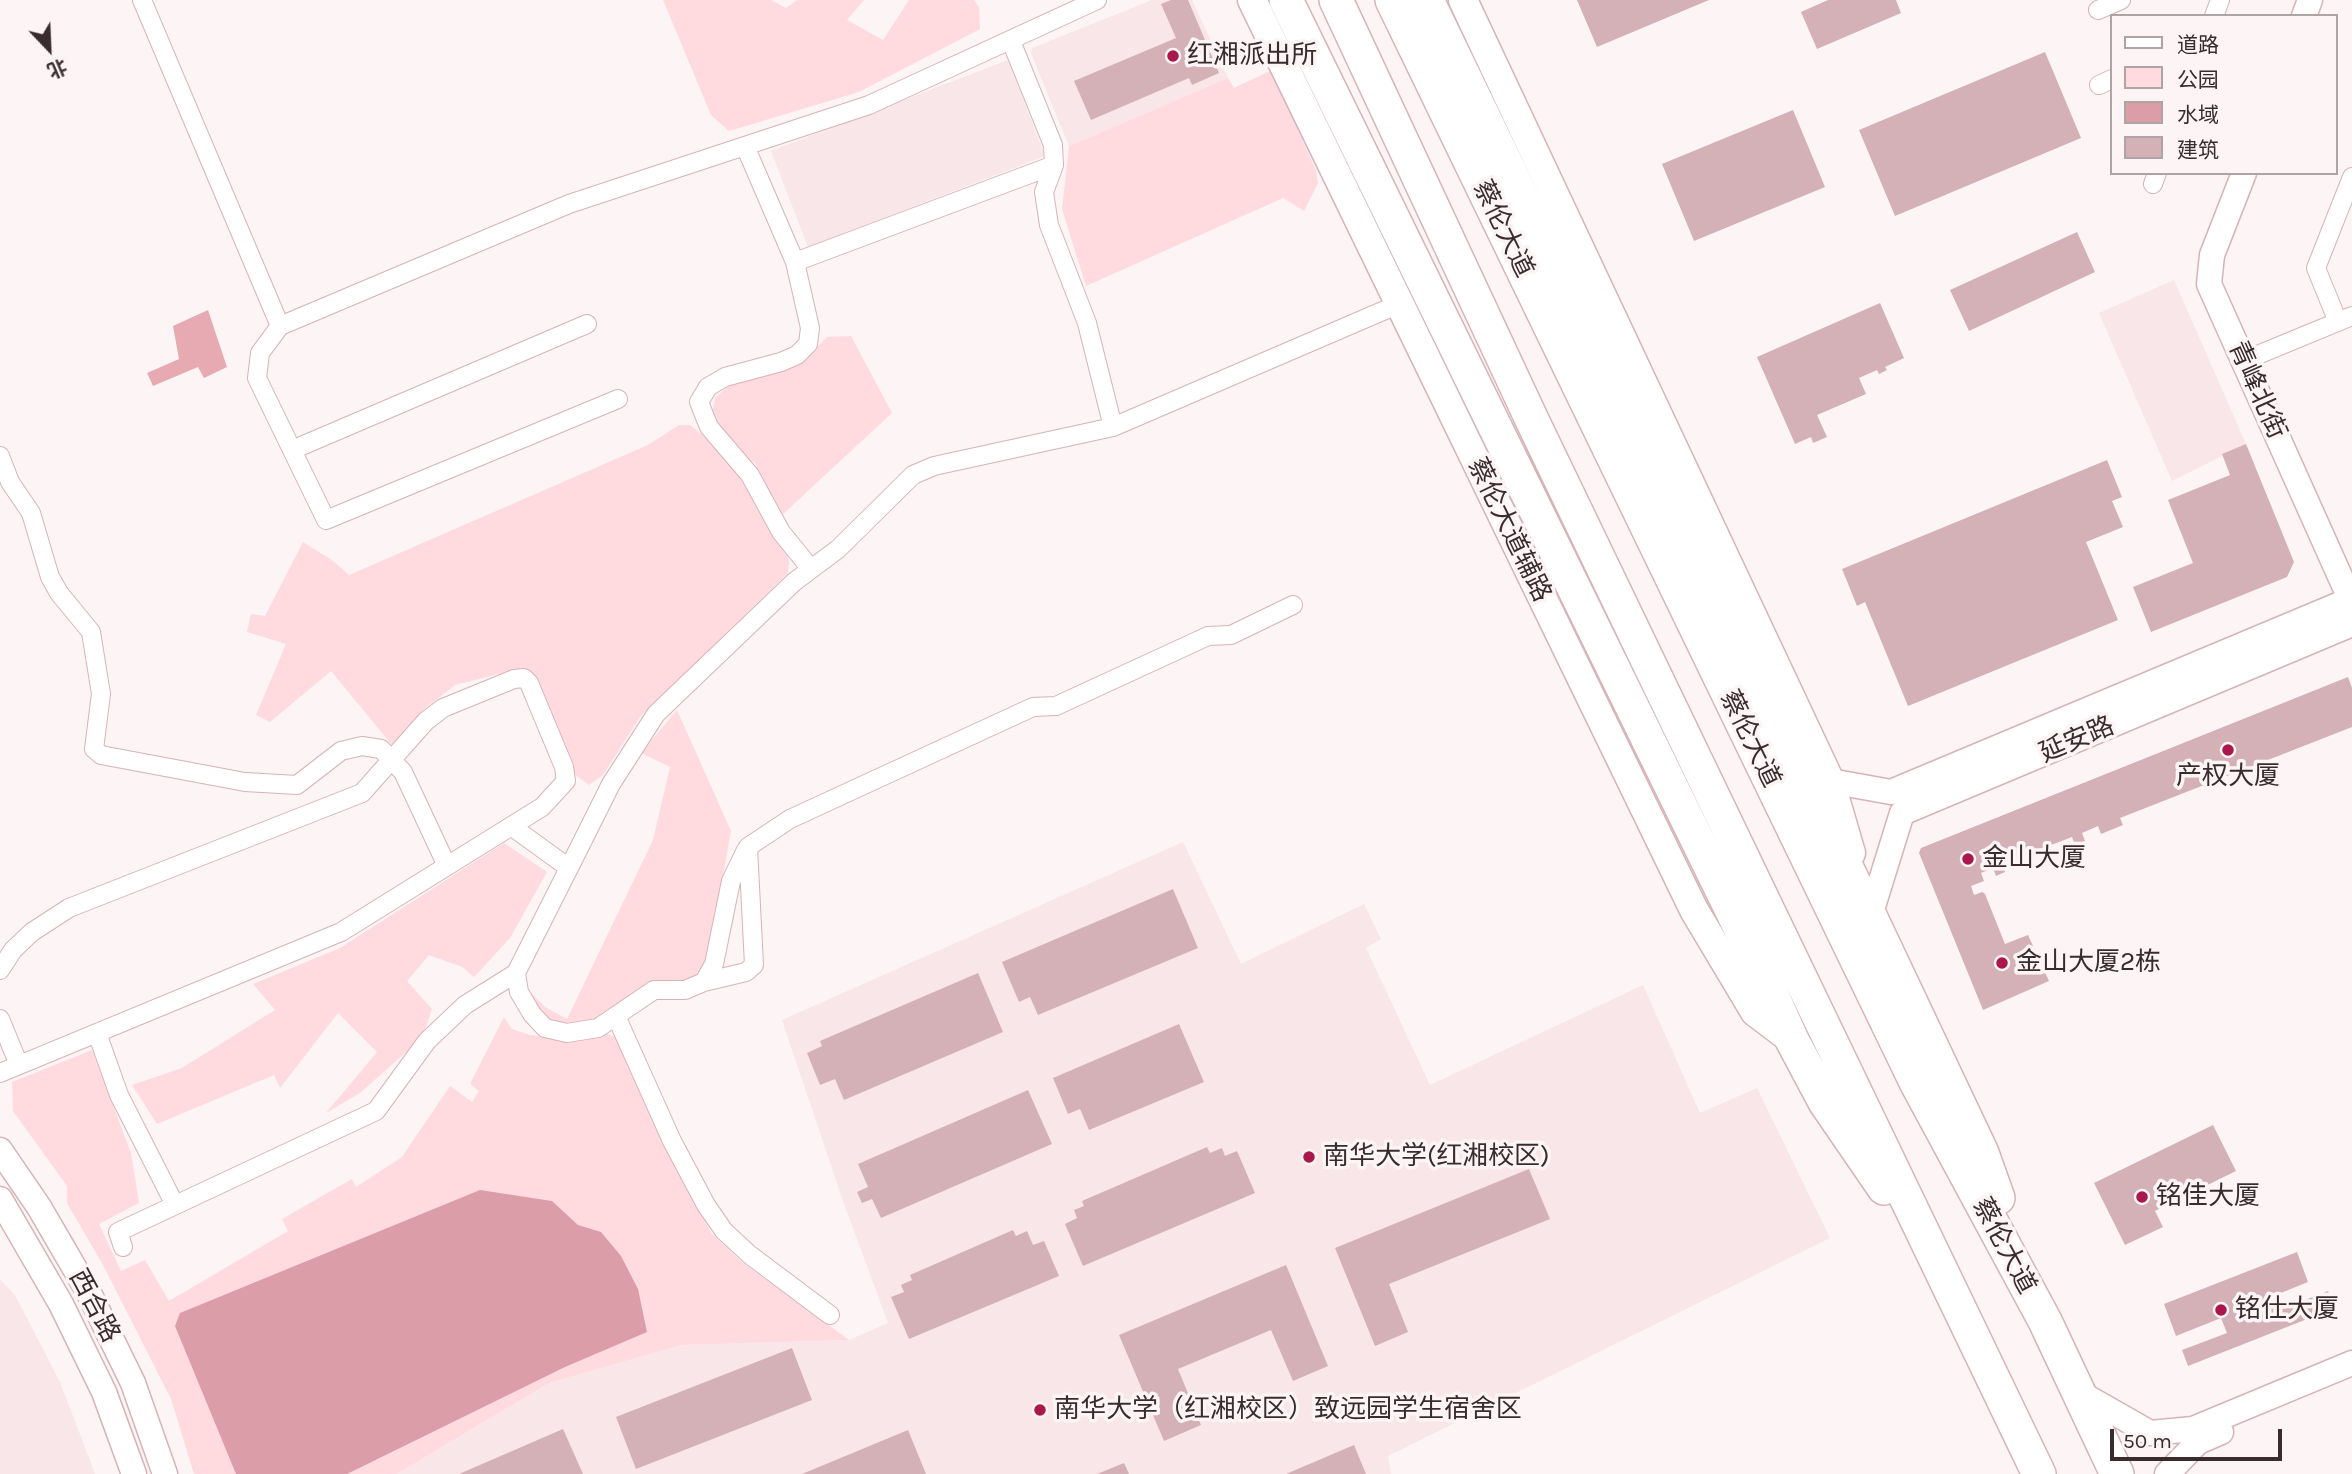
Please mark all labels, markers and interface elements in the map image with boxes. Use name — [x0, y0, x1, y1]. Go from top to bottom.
north arrow — [14, 14, 84, 84]
legend — [2110, 14, 2338, 175]
text: 道路 — [2177, 33, 2219, 57]
place label: 红湘派出所 — [1187, 40, 1317, 72]
marker: 红湘派出所 — [1165, 48, 1181, 64]
text: 北 — [44, 54, 70, 82]
text: 公园 — [2177, 68, 2219, 92]
text: 水域 — [2177, 103, 2219, 127]
text: 建筑 — [2177, 138, 2219, 162]
street label: 蔡伦大道 — [1466, 175, 1540, 283]
street label: 青峰北街 — [2222, 336, 2292, 444]
street label: 蔡伦大道辅路 — [1461, 453, 1557, 607]
street label: 蔡伦大道 — [1713, 685, 1787, 793]
street label: 延安路 — [2035, 710, 2119, 770]
marker: 产权大厦 — [2220, 742, 2236, 758]
place label: 产权大厦 — [2176, 761, 2280, 793]
place label: 金山大厦 — [1982, 843, 2086, 875]
marker: 金山大厦 — [1960, 851, 1976, 867]
place label: 金山大厦2栋 — [2016, 947, 2161, 979]
marker: 金山大厦2栋 — [1994, 955, 2010, 971]
place label: 南华大学(红湘校区) — [1323, 1141, 1549, 1173]
marker: 南华大学(红湘校区) — [1301, 1149, 1317, 1165]
place label: 铭佳大厦 — [2156, 1181, 2260, 1213]
marker: 铭佳大厦 — [2134, 1189, 2150, 1205]
street label: 蔡伦大道 — [1966, 1193, 2042, 1299]
street label: 西合路 — [62, 1264, 126, 1348]
place label: 铭仕大厦 — [2235, 1294, 2339, 1326]
marker: 铭仕大厦 — [2213, 1302, 2229, 1318]
place label: 南华大学（红湘校区）致远园学生宿舍区 — [1054, 1394, 1522, 1426]
marker: 南华大学（红湘校区）致远园学生宿舍区 — [1032, 1402, 1048, 1418]
scale bar — [2114, 1414, 2286, 1458]
text: 50 m — [2123, 1429, 2172, 1453]

